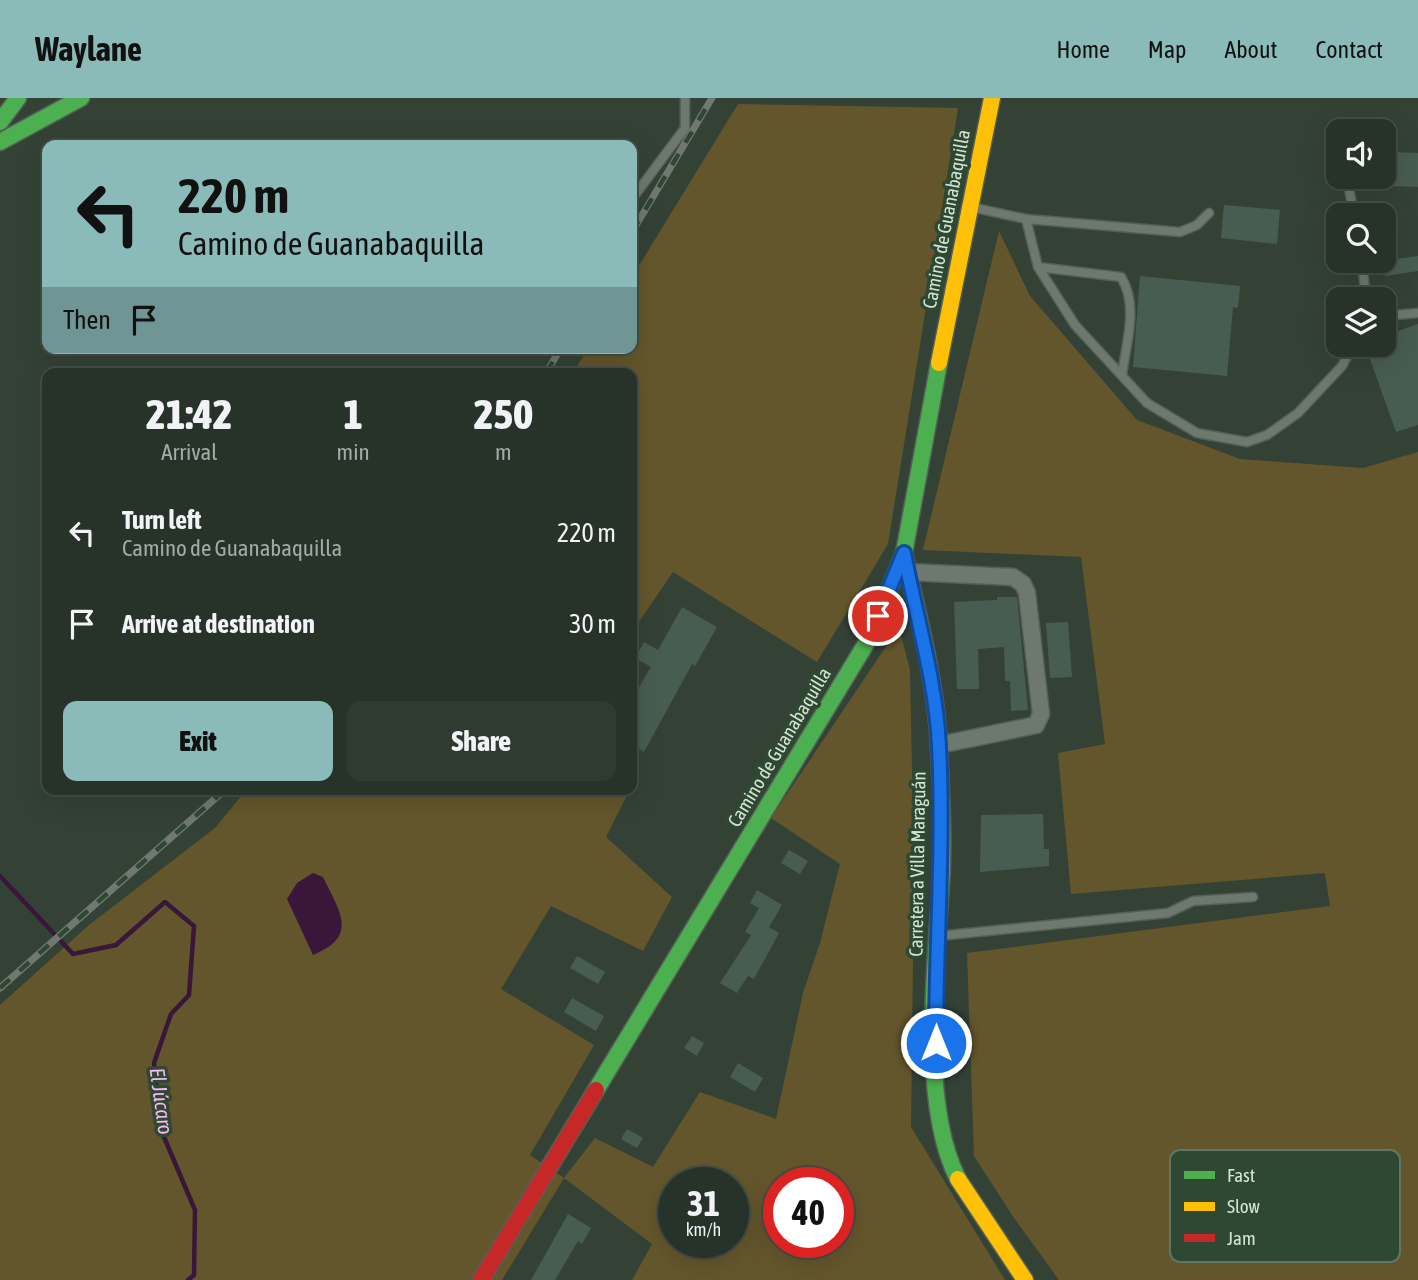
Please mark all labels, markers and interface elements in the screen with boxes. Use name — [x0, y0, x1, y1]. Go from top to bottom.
text: Waylane — [35, 30, 142, 68]
text: Home — [1056, 36, 1110, 63]
text: Map — [1148, 36, 1186, 63]
text: About — [1224, 36, 1277, 63]
text: Contact — [1315, 36, 1383, 63]
map controls — [1326, 119, 1396, 357]
button: sound — [1326, 119, 1396, 189]
street label: Camino de Guanabaquilla — [918, 128, 974, 310]
text: 220 m — [178, 167, 289, 223]
icon: left — [63, 168, 154, 259]
button: search — [1326, 203, 1396, 273]
text: Camino de Guanabaquilla — [178, 225, 484, 262]
button: layers — [1326, 287, 1396, 357]
icon: arrive — [125, 301, 163, 339]
text: Then — [63, 305, 111, 335]
text: 21:42 — [146, 390, 233, 438]
text: 1 — [343, 390, 363, 438]
text: 250 — [474, 390, 533, 438]
text: Arrival — [161, 439, 217, 465]
text: min — [337, 439, 370, 465]
text: m — [495, 439, 512, 465]
text: Turn left — [122, 505, 202, 535]
icon: left — [63, 514, 101, 552]
text: 220 m — [557, 518, 616, 548]
text: Camino de Guanabaquilla — [122, 535, 342, 561]
pin — [848, 586, 908, 646]
icon: arrive — [859, 597, 897, 635]
icon: arrive — [63, 605, 101, 643]
text: Arrive at destination — [122, 609, 315, 639]
text: 30 m — [569, 609, 616, 639]
street label: Camino de Guanabaquilla — [723, 663, 835, 831]
button: Exit — [63, 701, 333, 781]
button: Share — [347, 701, 616, 781]
street label: Carretera a Villa Maraguán — [904, 771, 930, 957]
position arrow — [899, 1006, 973, 1080]
water label: El Júcaro — [145, 1066, 179, 1136]
legend — [1170, 1150, 1400, 1262]
text: Fast — [1227, 1164, 1255, 1186]
speed limit sign: 40 — [763, 1167, 854, 1258]
text: 31 — [687, 1183, 720, 1223]
text: Slow — [1227, 1195, 1261, 1217]
text: km/h — [686, 1219, 721, 1240]
text: Jam — [1227, 1227, 1256, 1249]

